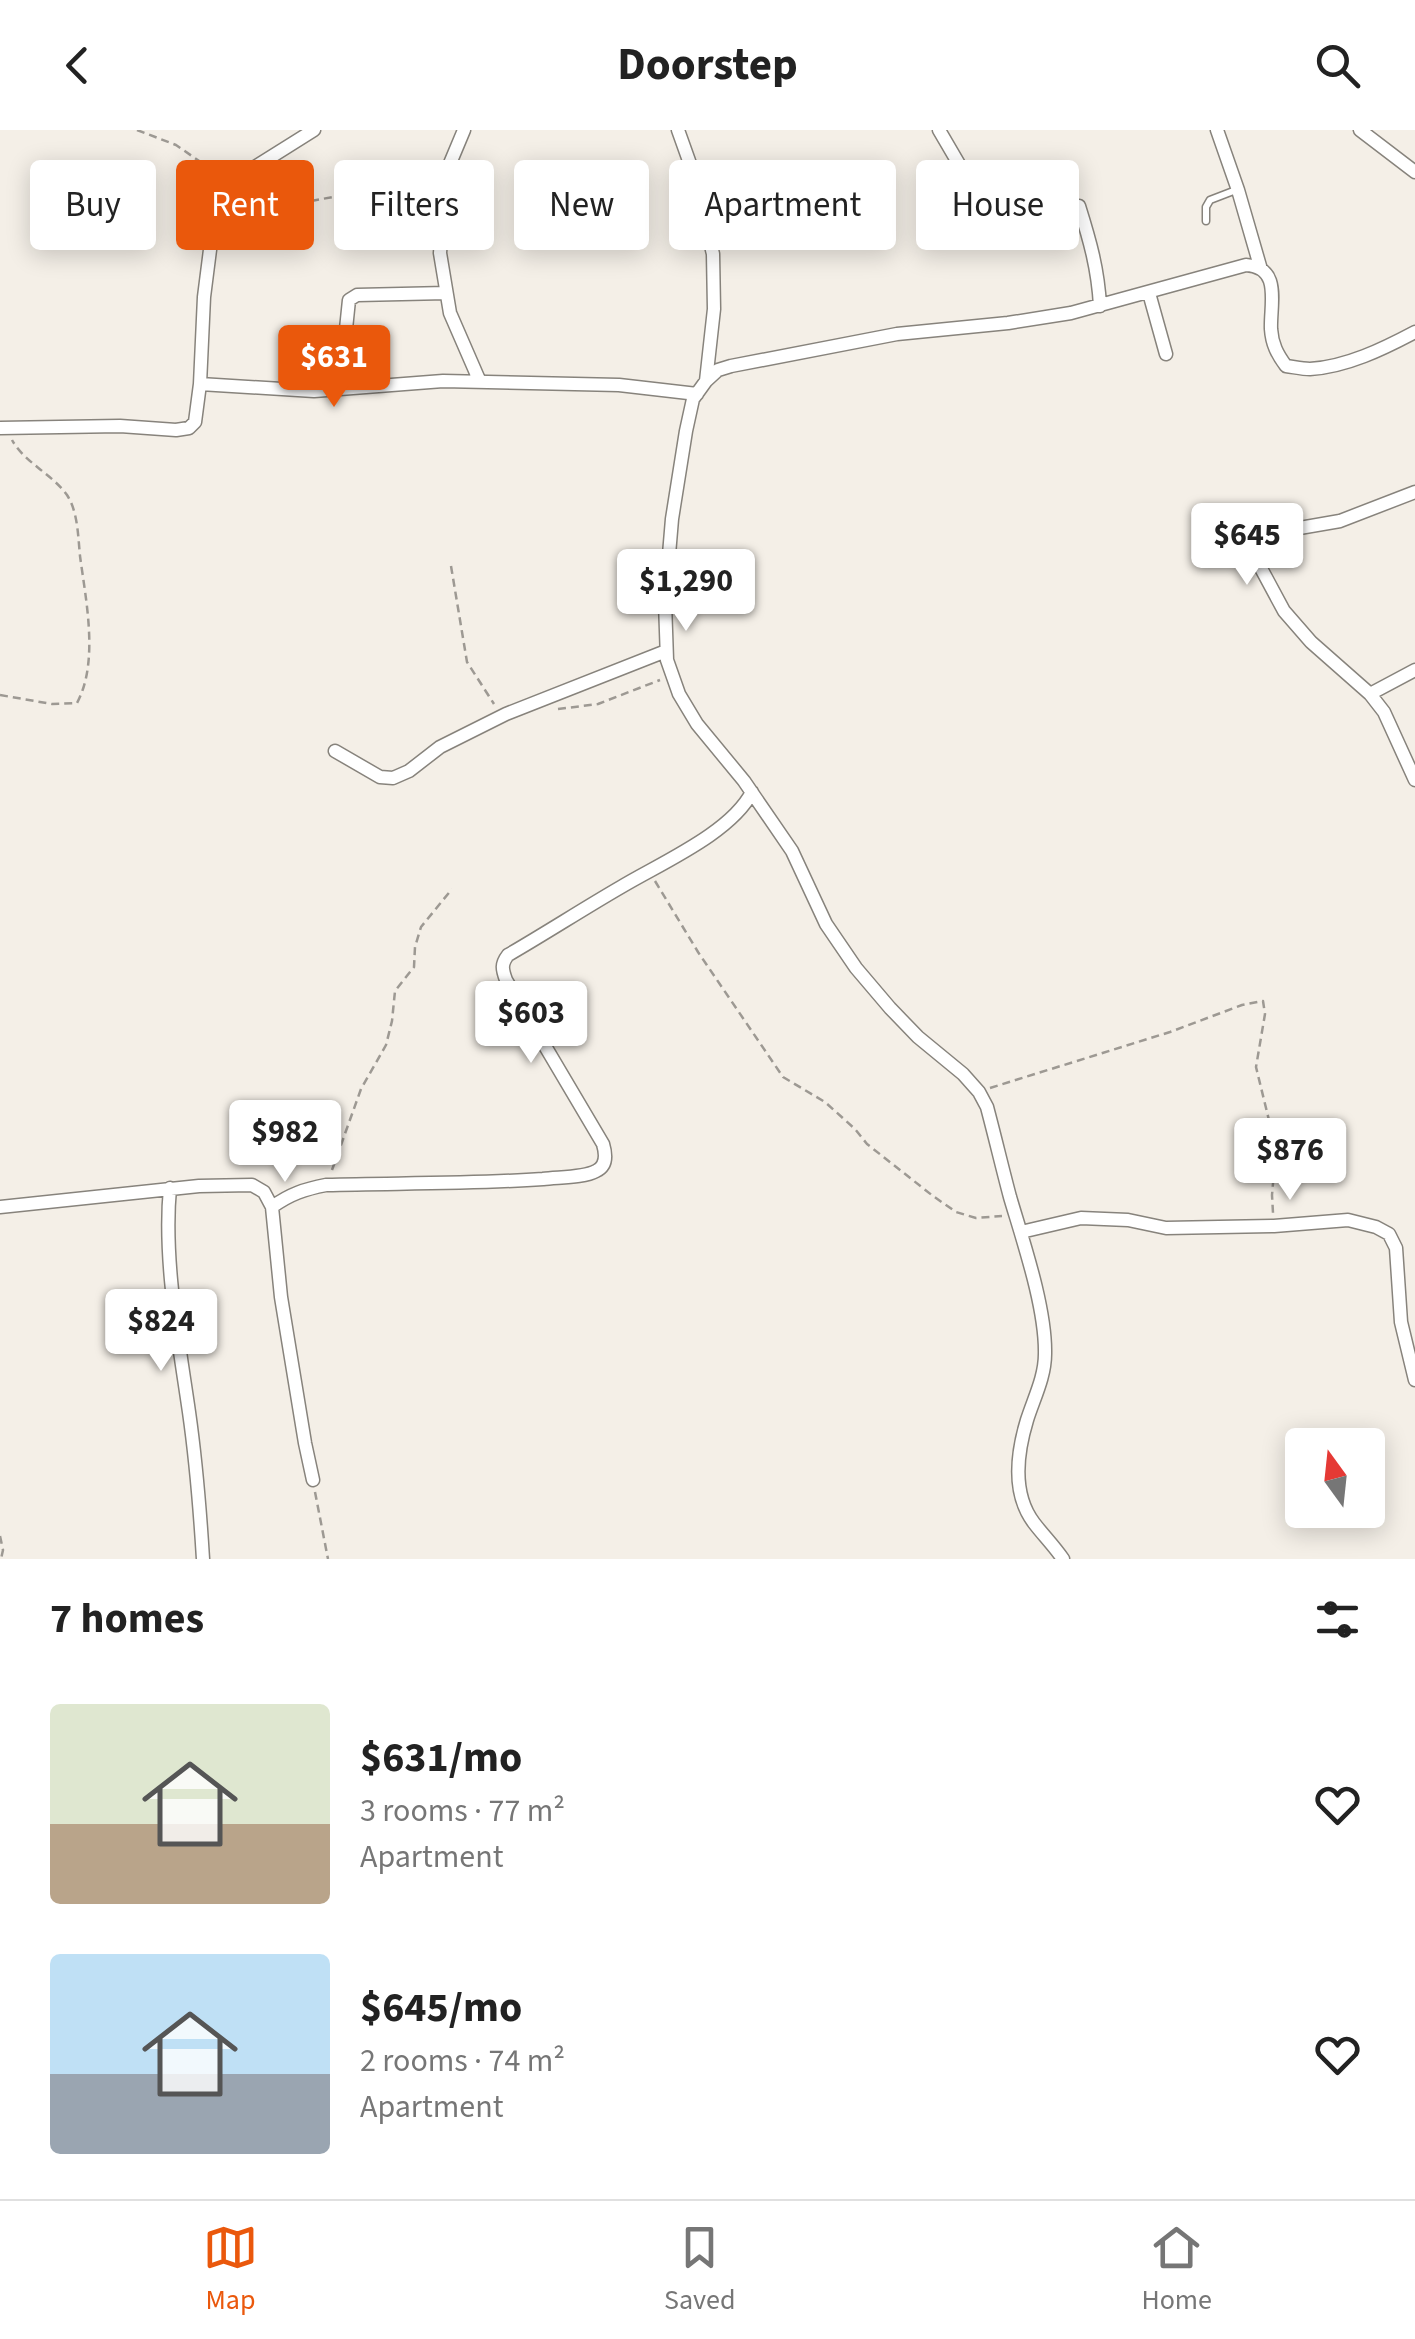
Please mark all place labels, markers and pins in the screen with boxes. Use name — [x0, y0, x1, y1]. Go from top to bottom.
pin: $631 — [275, 325, 393, 410]
pin: $645 — [1188, 503, 1306, 588]
pin: $1,290 — [605, 549, 767, 634]
pin: $603 — [472, 981, 590, 1066]
pin: $982 — [226, 1100, 344, 1185]
pin: $876 — [1231, 1118, 1349, 1203]
pin: $824 — [102, 1289, 220, 1374]

